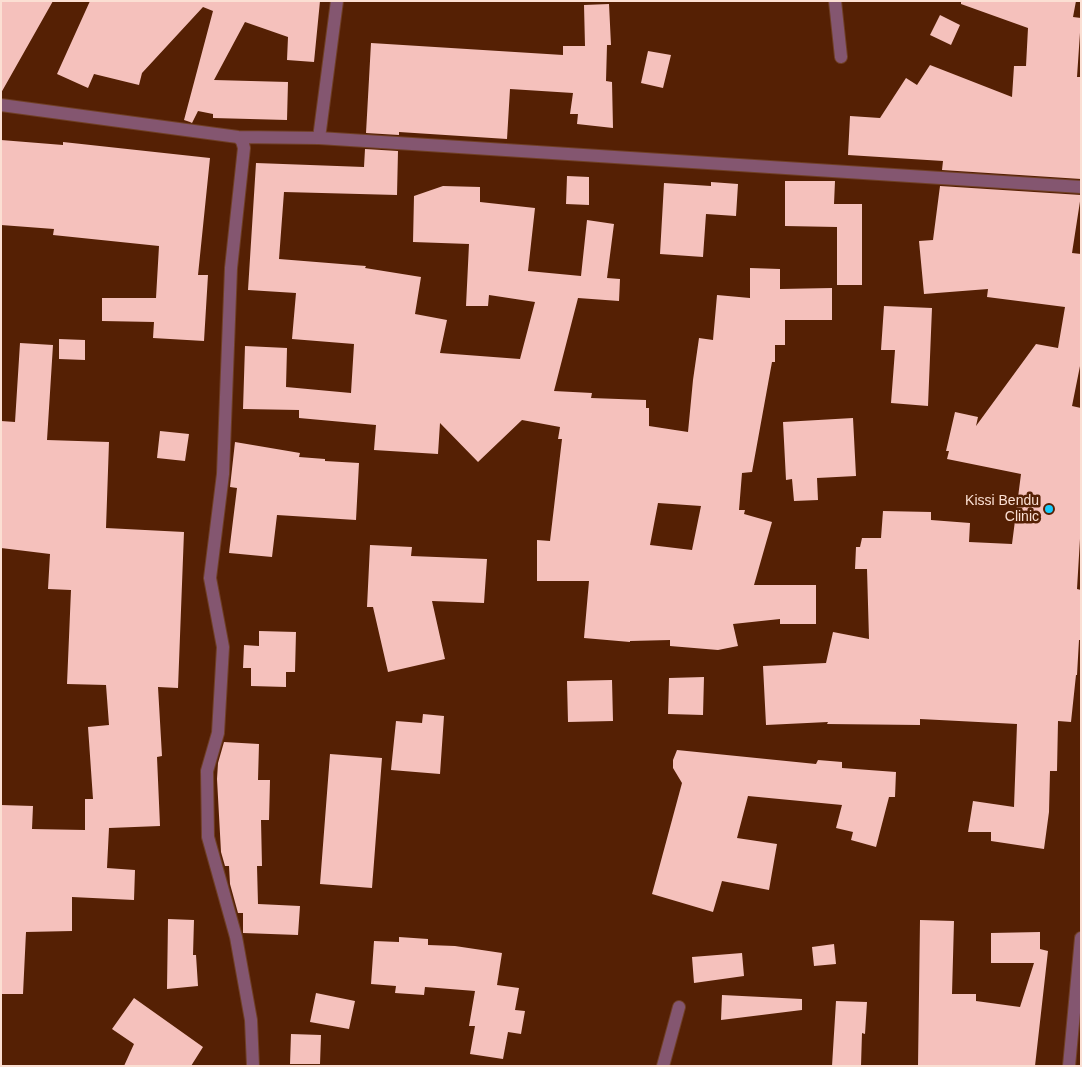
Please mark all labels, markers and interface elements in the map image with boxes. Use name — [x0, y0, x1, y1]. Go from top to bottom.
place label: Kissi Bendu Clinic — [965, 493, 1039, 526]
marker: Kissi Bendu Clinic — [1043, 503, 1055, 515]

